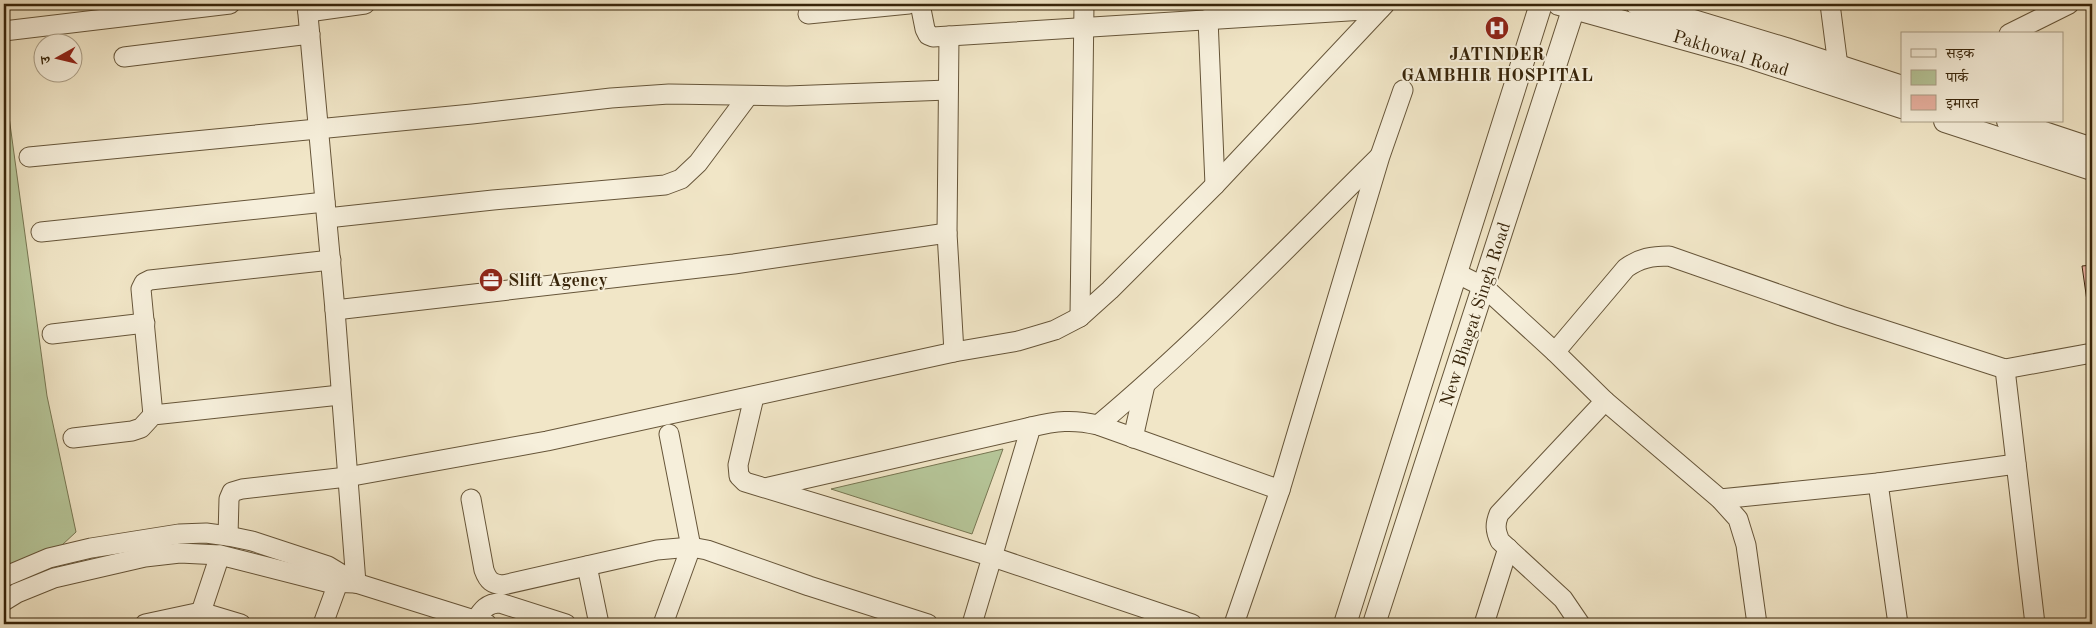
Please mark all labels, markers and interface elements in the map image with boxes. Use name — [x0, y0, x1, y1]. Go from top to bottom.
hospital icon: JATINDER GAMBHIR HOSPITAL — [1484, 15, 1510, 41]
street label: Pakhowal Road — [1670, 28, 1791, 80]
north arrow — [32, 32, 82, 82]
legend — [1901, 32, 2064, 122]
place label: JATINDER GAMBHIR HOSPITAL — [1401, 46, 1593, 85]
text: सड़क — [1945, 47, 1975, 62]
text: उ — [39, 54, 54, 65]
text: पार्क — [1945, 68, 1969, 86]
text: इमारत — [1945, 97, 1980, 112]
street label: New Bhagat Singh Road — [1438, 220, 1514, 409]
office icon: Slift Agency — [478, 267, 504, 293]
place label: Slift Agency — [508, 272, 608, 290]

